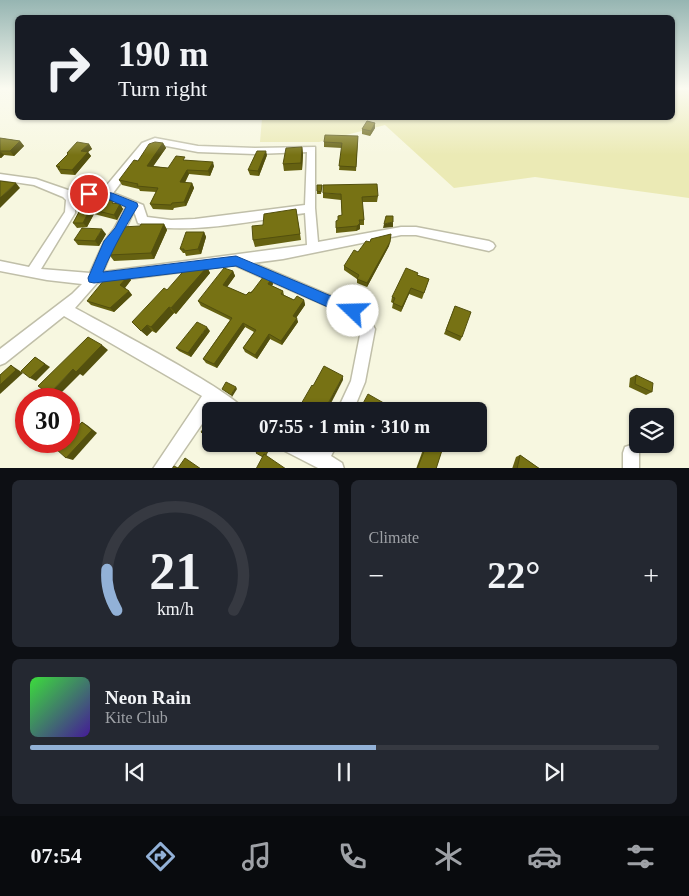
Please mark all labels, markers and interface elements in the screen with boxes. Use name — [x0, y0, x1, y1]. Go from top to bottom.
icon: right — [35, 35, 100, 100]
text: 190 m — [118, 35, 208, 74]
text: Turn right — [118, 76, 207, 101]
pin — [68, 173, 110, 215]
icon: arrive — [75, 180, 103, 208]
position arrow — [326, 284, 378, 336]
speed limit sign: 30 — [15, 388, 80, 453]
map controls — [629, 408, 674, 453]
button: layers — [629, 408, 674, 453]
text: 07:55 · 1 min · 310 m — [259, 416, 430, 437]
text: Climate — [369, 529, 419, 546]
text: 21 — [149, 543, 201, 600]
text: 22° — [487, 554, 540, 596]
text: − — [369, 560, 384, 591]
text: + — [643, 560, 659, 591]
text: km/h — [157, 599, 194, 619]
text: Neon Rain — [105, 687, 191, 708]
text: Kite Club — [105, 709, 168, 726]
icon: previous — [121, 758, 149, 786]
icon: pause — [330, 758, 358, 786]
icon: next — [540, 758, 568, 786]
icon: directions — [143, 839, 178, 874]
icon: music — [239, 839, 274, 874]
icon: phone — [335, 839, 370, 874]
icon: climate — [431, 839, 466, 874]
icon: car — [527, 839, 562, 874]
icon: filters — [623, 839, 658, 874]
text: 07:54 — [31, 843, 82, 868]

